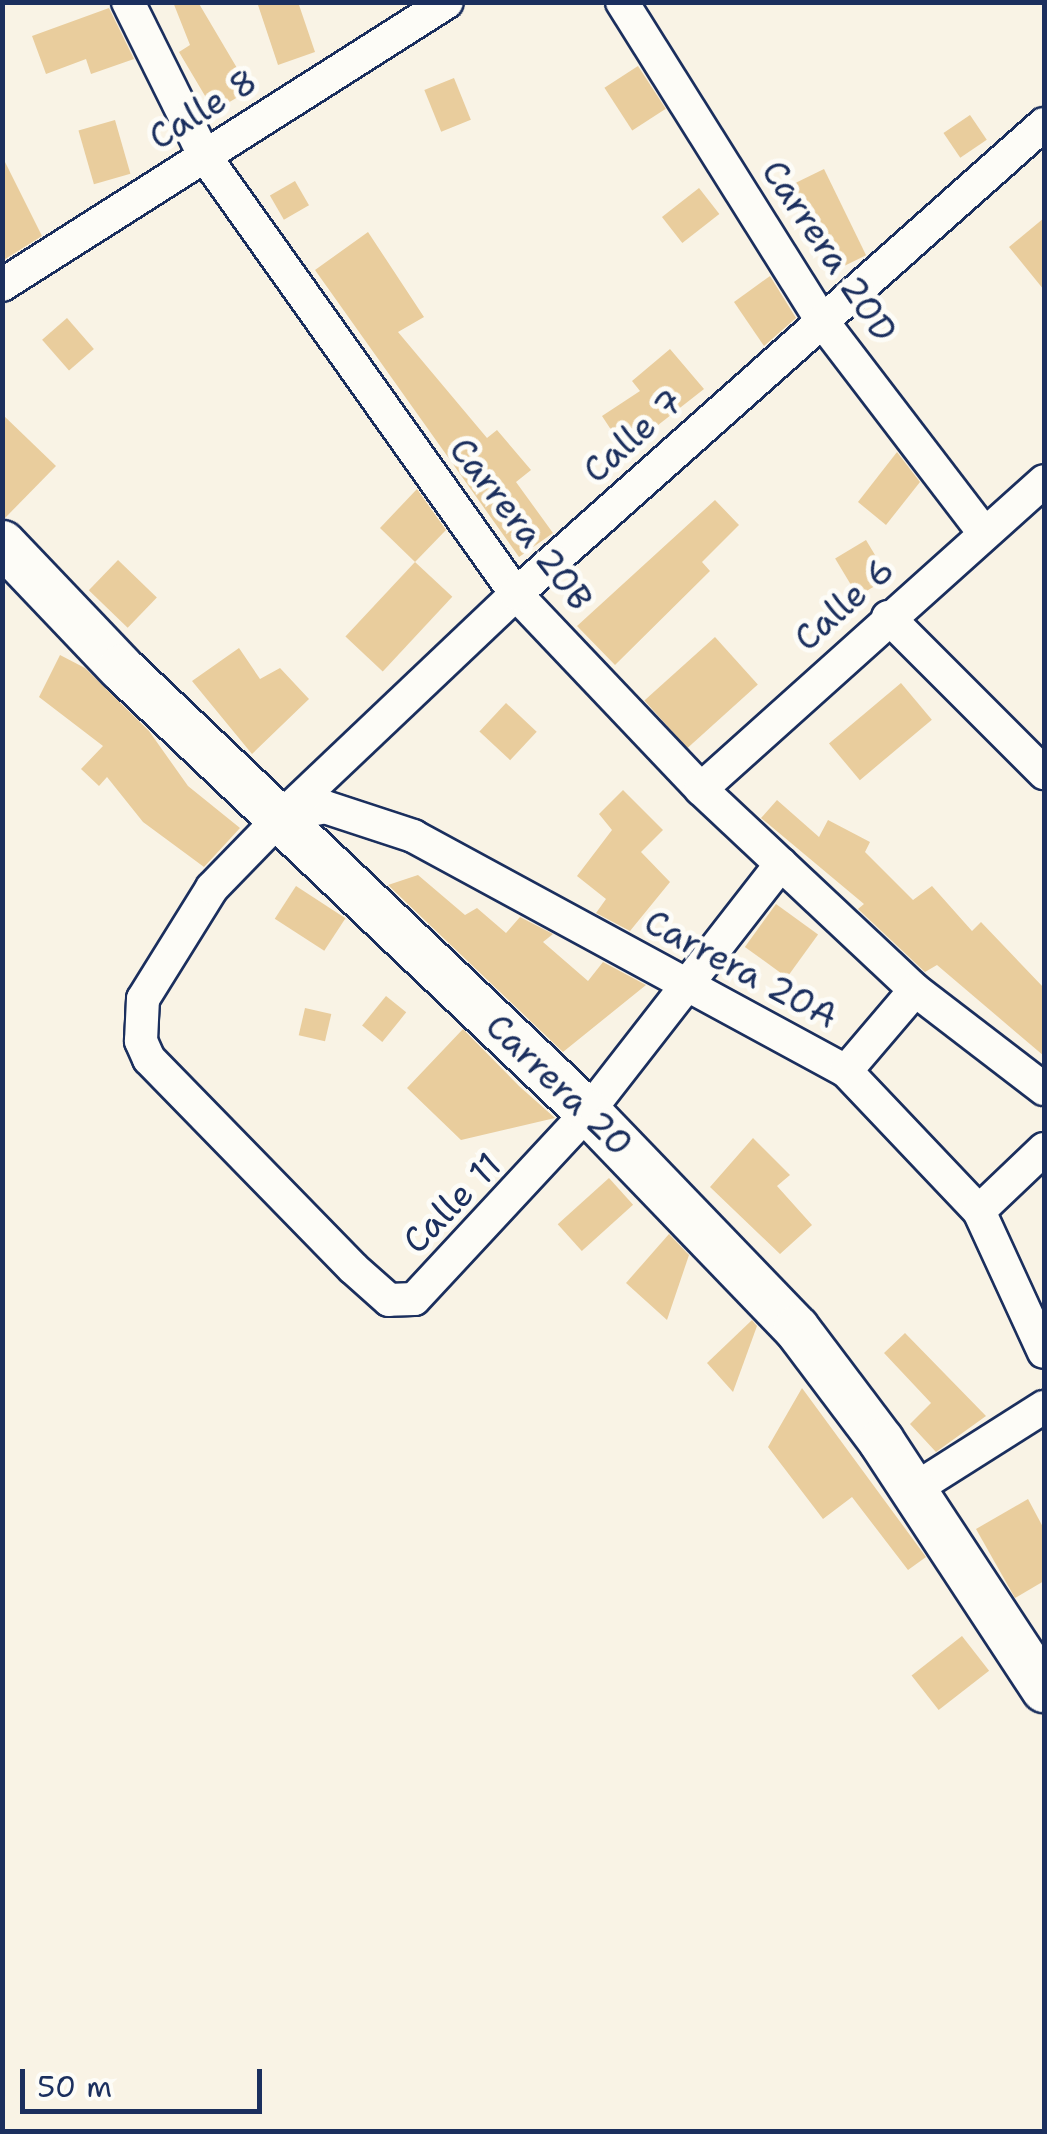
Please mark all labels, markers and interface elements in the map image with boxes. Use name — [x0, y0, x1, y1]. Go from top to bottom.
street label: Calle 8 — [141, 60, 265, 158]
street label: Carrera 20D — [753, 152, 905, 350]
street label: Calle 7 — [575, 380, 691, 492]
street label: Carrera 20B — [440, 429, 602, 619]
street label: Calle 6 — [786, 548, 902, 660]
street label: Carrera 20A — [637, 901, 845, 1037]
street label: Carrera 20 — [477, 1005, 641, 1165]
street label: Calle 11 — [394, 1144, 510, 1262]
scale bar — [25, 2049, 268, 2111]
text: 50 m — [37, 2066, 112, 2107]

